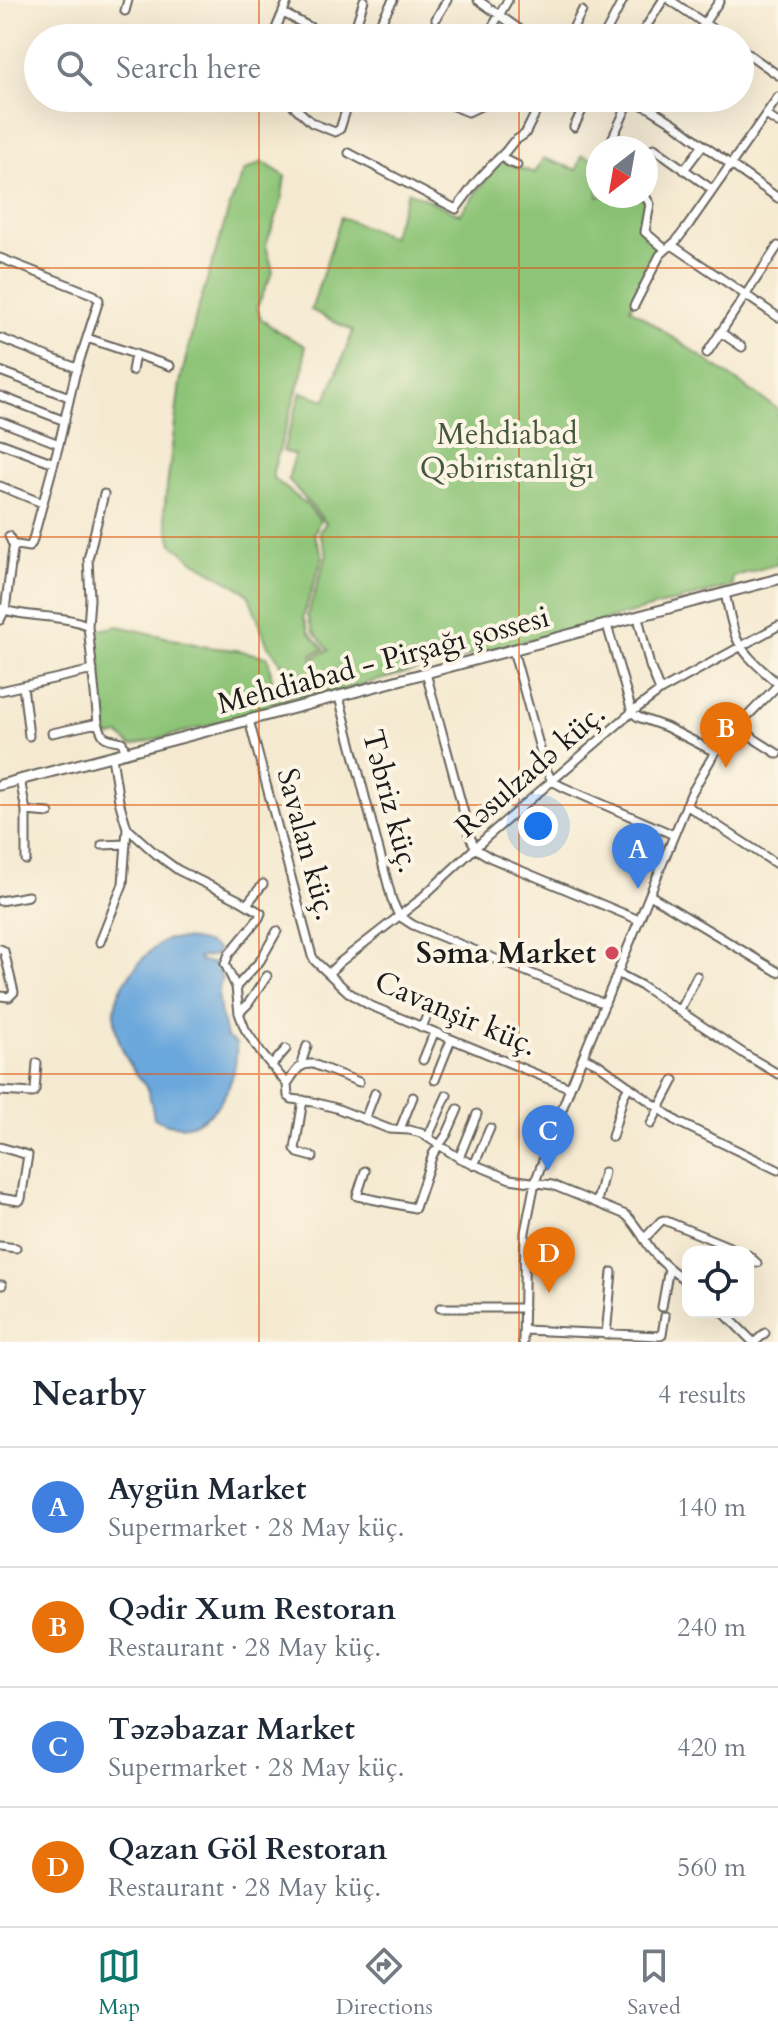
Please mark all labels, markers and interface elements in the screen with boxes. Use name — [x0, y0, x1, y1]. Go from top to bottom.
search box — [24, 24, 754, 112]
icon: search — [52, 46, 96, 90]
text: Search here — [116, 48, 261, 89]
north arrow — [586, 136, 658, 208]
park label: Mehdiabad Qəbiristanlığı — [420, 414, 594, 489]
street label: Mehdiabad - Pirşağı şossesi — [213, 596, 554, 725]
street label: Rəsulzadə küç. — [447, 694, 614, 847]
pin: B — [700, 702, 752, 768]
street label: Təbriz küç. — [352, 725, 429, 877]
street label: Savalan küç. — [267, 764, 346, 925]
your location — [518, 806, 558, 846]
pin: A — [612, 823, 664, 889]
place label: Səma Market — [416, 933, 596, 974]
marker: Səma Market — [603, 944, 621, 962]
street label: Cavanşir küç. — [368, 961, 543, 1066]
pin: C — [522, 1105, 574, 1171]
pin: D — [523, 1227, 575, 1293]
map controls — [682, 1246, 754, 1318]
button: locate — [682, 1246, 754, 1318]
text: Nearby — [32, 1371, 147, 1417]
text: 4 results — [658, 1377, 746, 1412]
text: Aygün Market — [108, 1469, 306, 1510]
text: A — [48, 1490, 68, 1525]
text: 140 m — [677, 1490, 746, 1525]
text: Supermarket · 28 May küç. — [108, 1510, 404, 1545]
text: Qədir Xum Restoran — [108, 1589, 396, 1630]
text: B — [49, 1610, 67, 1645]
text: 240 m — [677, 1610, 746, 1645]
text: Restaurant · 28 May küç. — [108, 1630, 381, 1665]
text: Təzəbazar Market — [108, 1709, 355, 1750]
text: C — [48, 1730, 68, 1765]
text: 420 m — [677, 1730, 746, 1765]
text: Supermarket · 28 May küç. — [108, 1750, 404, 1785]
text: Qazan Göl Restoran — [108, 1829, 387, 1870]
text: D — [47, 1850, 69, 1885]
text: 560 m — [677, 1850, 746, 1885]
text: Restaurant · 28 May küç. — [108, 1870, 381, 1905]
tab: Map — [97, 1944, 141, 2022]
tab: Directions — [336, 1944, 433, 2022]
tab: Saved — [627, 1944, 681, 2022]

